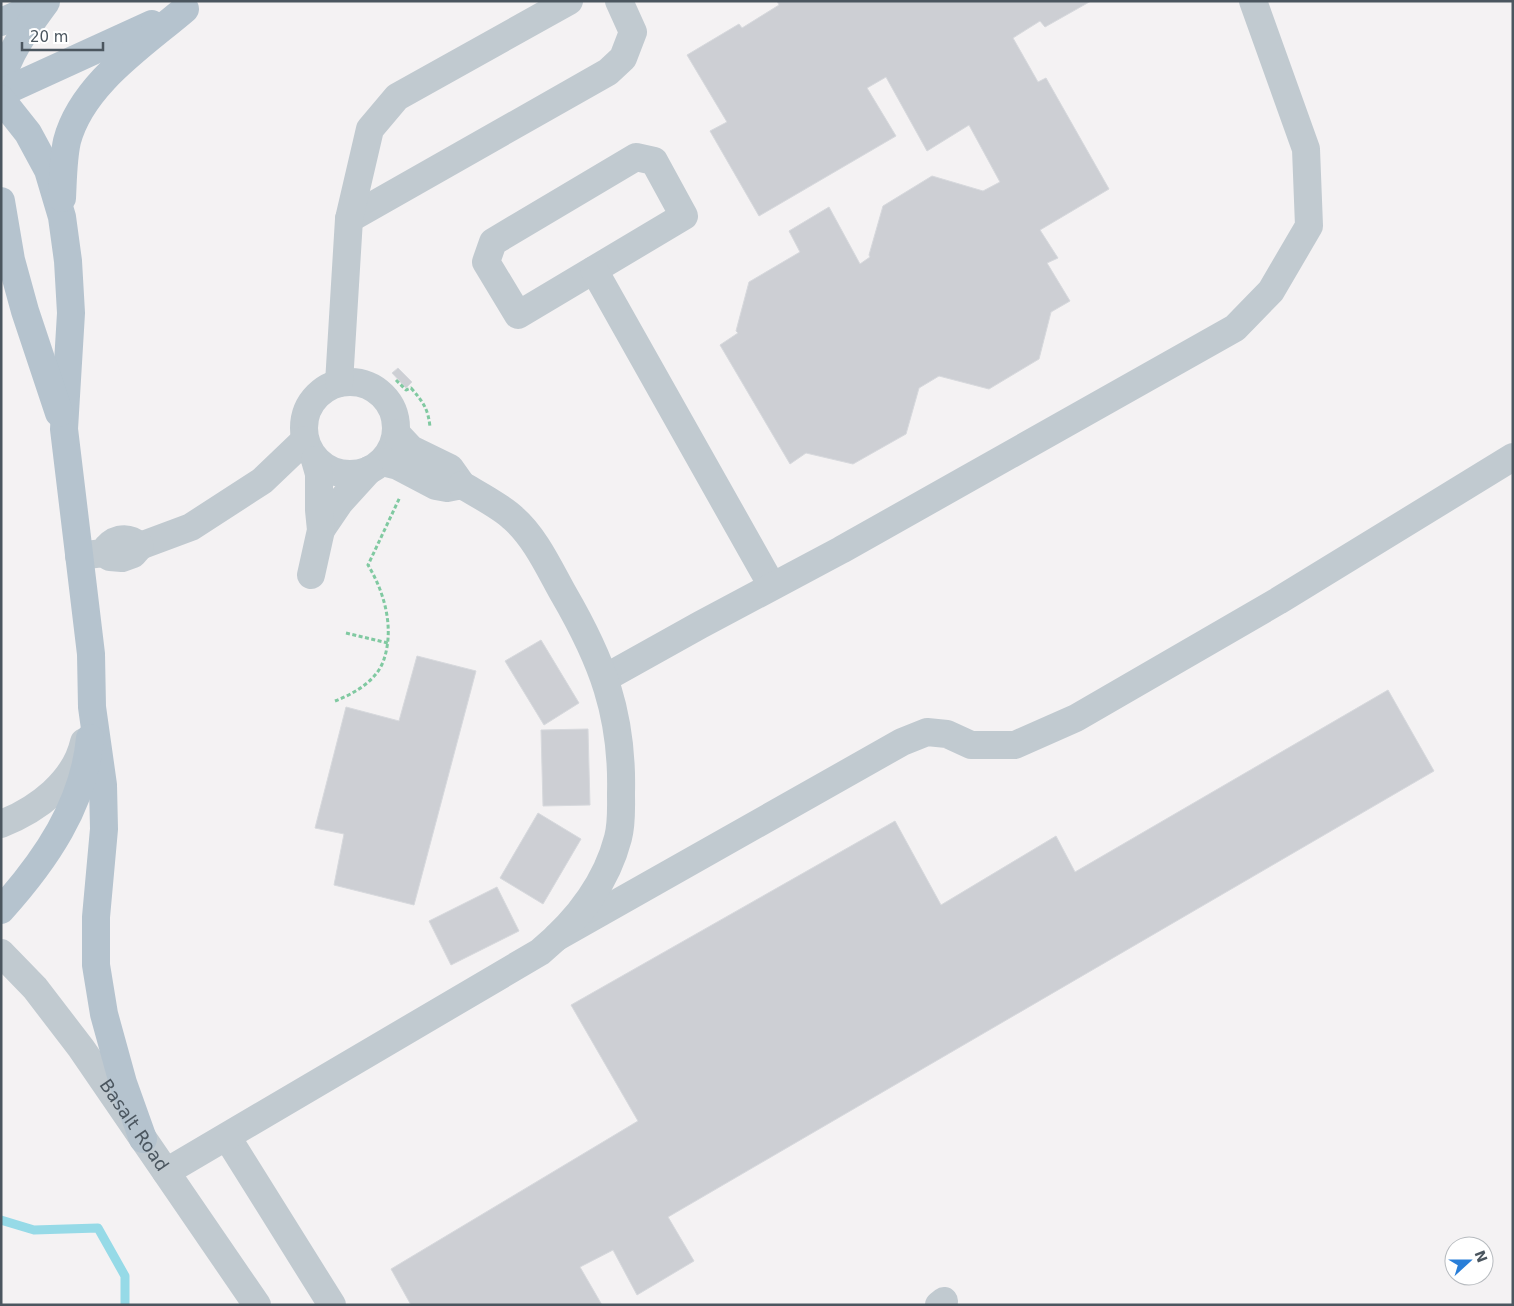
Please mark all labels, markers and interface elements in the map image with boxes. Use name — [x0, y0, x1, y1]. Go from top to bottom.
scale bar — [22, 20, 104, 52]
text: 20 m — [30, 28, 68, 46]
street label: Basalt Road — [95, 1075, 173, 1175]
north arrow — [1444, 1236, 1494, 1286]
text: N — [1472, 1248, 1491, 1265]

